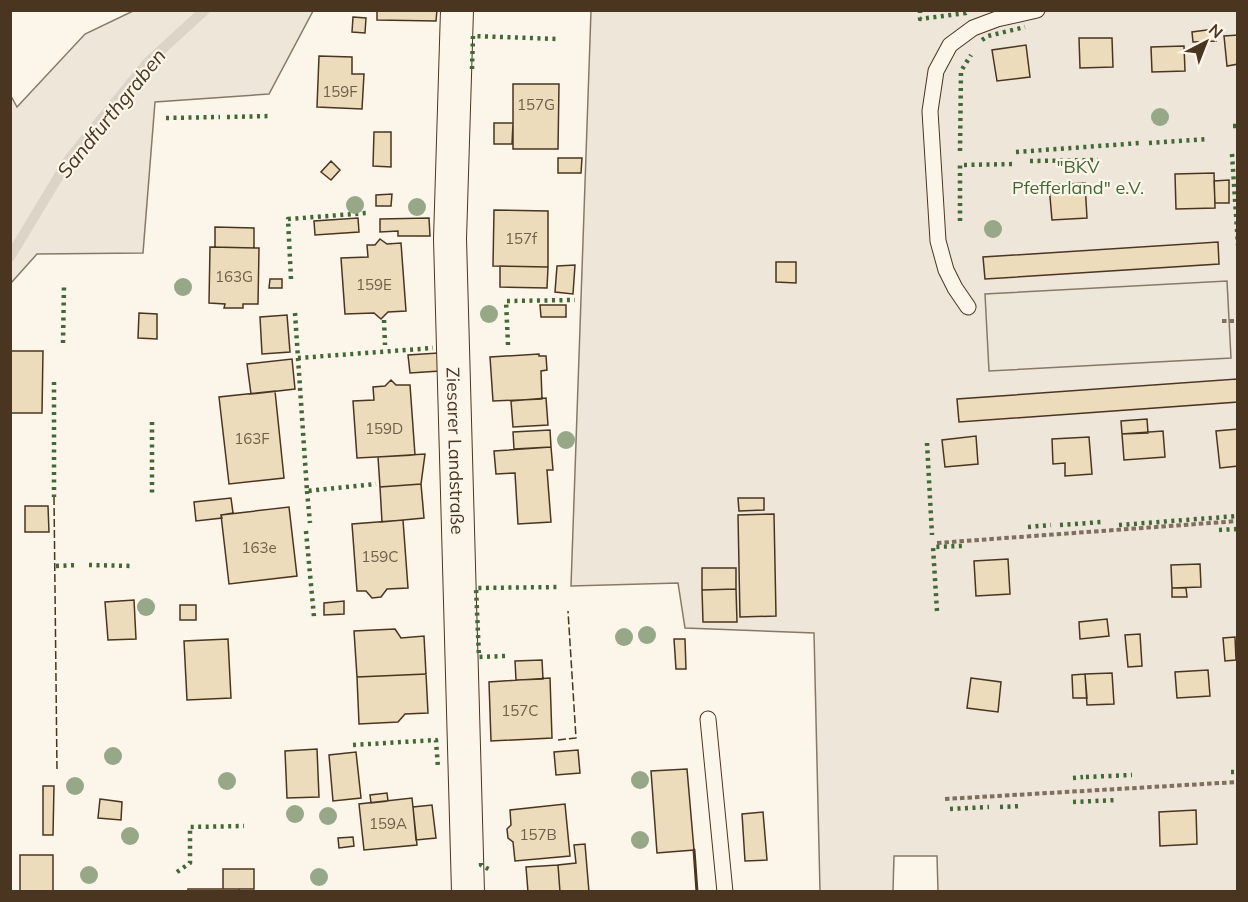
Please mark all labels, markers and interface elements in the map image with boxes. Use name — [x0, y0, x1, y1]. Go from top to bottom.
north arrow — [1176, 12, 1236, 72]
text: N — [1205, 19, 1227, 42]
water label: Sandfurthgraben — [51, 43, 171, 183]
house number: 159F — [322, 82, 358, 101]
house number: 157G — [517, 95, 555, 114]
park label: "BKV Pfefferland" e.V. — [1012, 155, 1144, 199]
house number: 157f — [505, 229, 538, 248]
house number: 163G — [215, 267, 253, 286]
house number: 159E — [356, 275, 392, 294]
street label: Ziesarer Landstraße — [442, 367, 470, 535]
house number: 159D — [365, 419, 403, 438]
house number: 163F — [234, 429, 270, 448]
house number: 163e — [241, 538, 277, 557]
house number: 159C — [361, 547, 399, 566]
house number: 157C — [501, 701, 539, 720]
house number: 159A — [369, 814, 407, 833]
house number: 157B — [519, 825, 557, 844]

